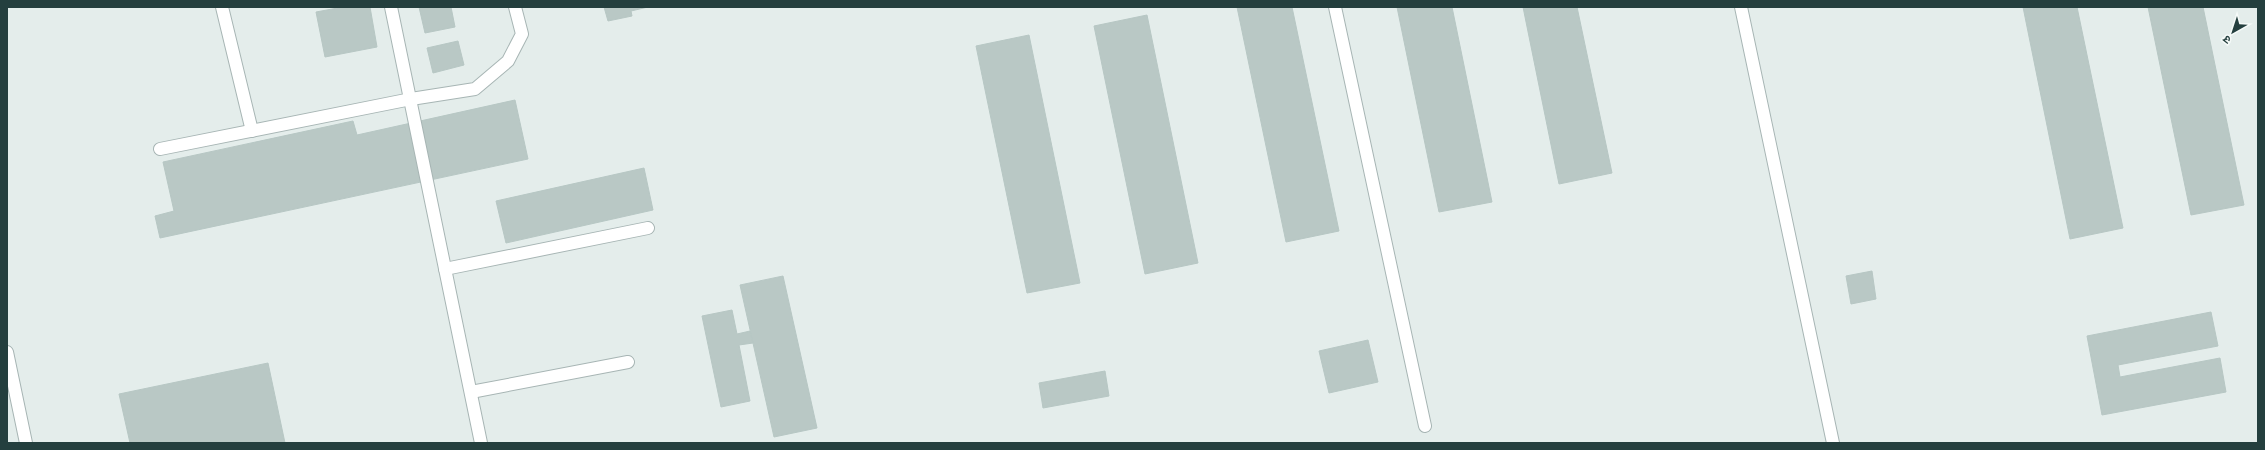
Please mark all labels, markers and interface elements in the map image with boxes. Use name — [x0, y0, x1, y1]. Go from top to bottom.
north arrow — [2213, 12, 2253, 52]
text: उ — [2220, 33, 2233, 46]

